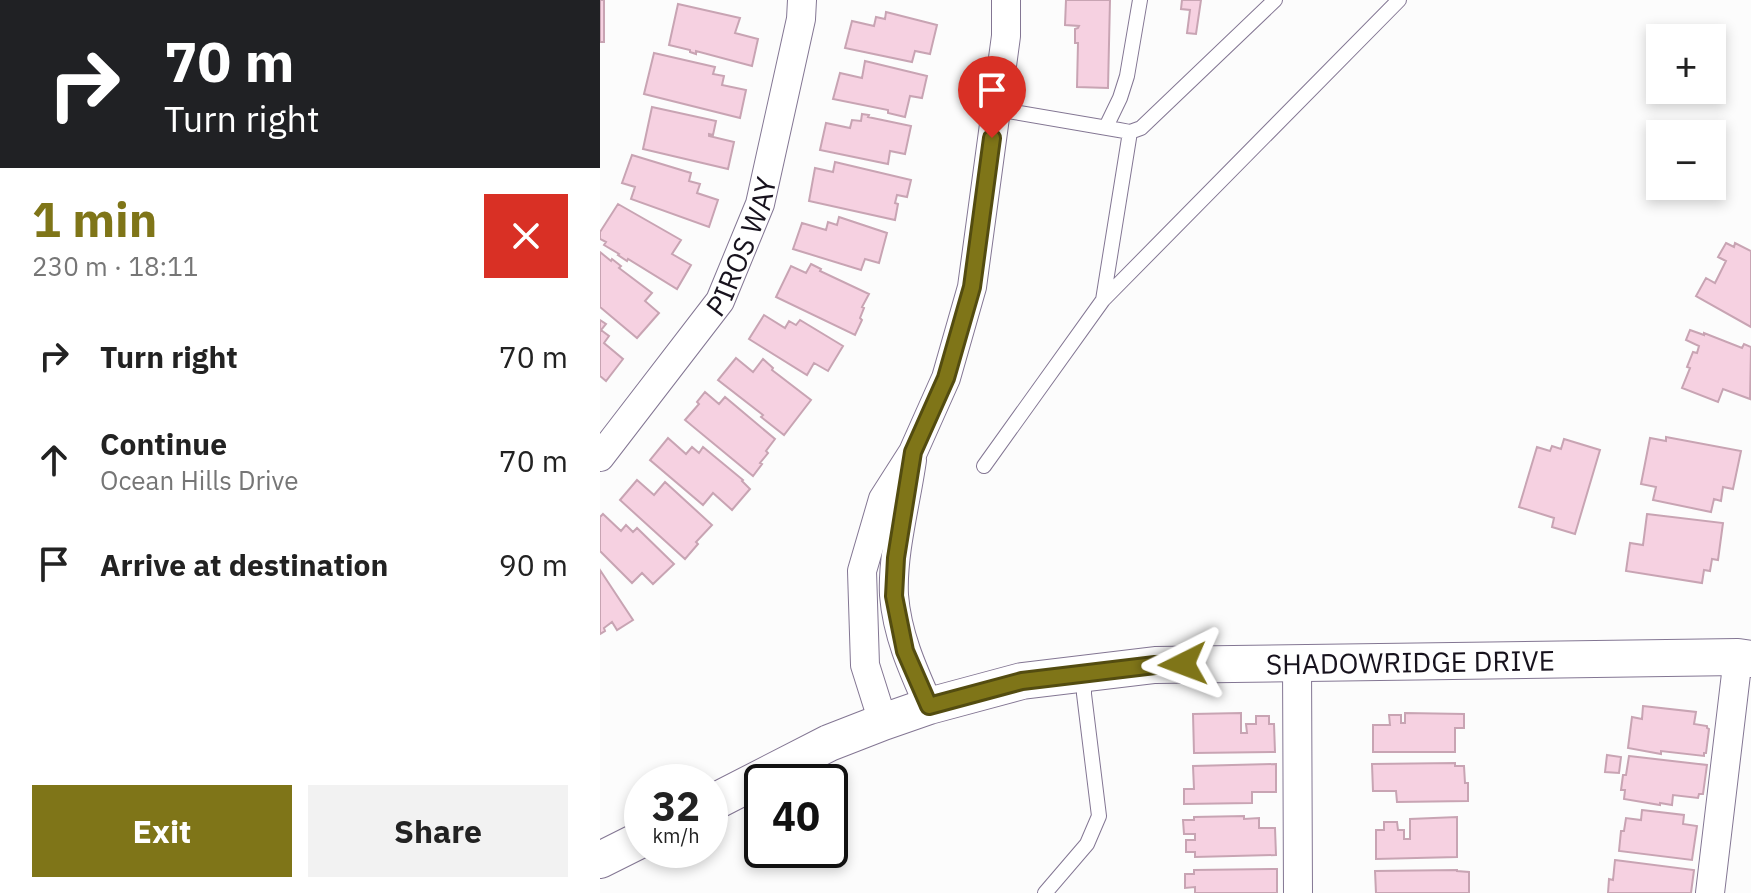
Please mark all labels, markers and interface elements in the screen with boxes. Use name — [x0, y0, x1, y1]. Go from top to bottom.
map controls — [1646, 24, 1726, 200]
button: + — [1646, 24, 1726, 104]
text: 70 m — [164, 25, 294, 97]
icon: right — [32, 32, 136, 136]
pin — [958, 56, 1026, 138]
icon: arrive — [970, 68, 1014, 112]
text: Turn right — [164, 95, 320, 142]
button: − — [1646, 120, 1726, 200]
street label: PIROS WAY — [697, 173, 784, 323]
text: 1 min — [32, 188, 157, 250]
button: close — [484, 194, 568, 278]
text: 230 m · 18:11 — [32, 249, 198, 283]
icon: right — [32, 334, 76, 378]
text: Turn right — [100, 337, 238, 376]
text: 70 m — [499, 337, 568, 376]
text: Continue — [100, 424, 227, 463]
icon: ahead — [32, 438, 76, 482]
text: 70 m — [499, 441, 568, 480]
text: Ocean Hills Drive — [100, 463, 298, 497]
icon: arrive — [32, 542, 76, 586]
text: Arrive at destination — [100, 545, 388, 584]
text: 90 m — [499, 545, 568, 584]
position arrow — [1141, 622, 1225, 706]
street label: SHADOWRIDGE DRIVE — [1265, 641, 1555, 682]
speed limit sign: 40 — [744, 764, 848, 868]
text: 32 — [652, 780, 700, 832]
button: Exit — [32, 785, 292, 877]
button: Share — [308, 785, 568, 877]
text: km/h — [652, 822, 700, 849]

